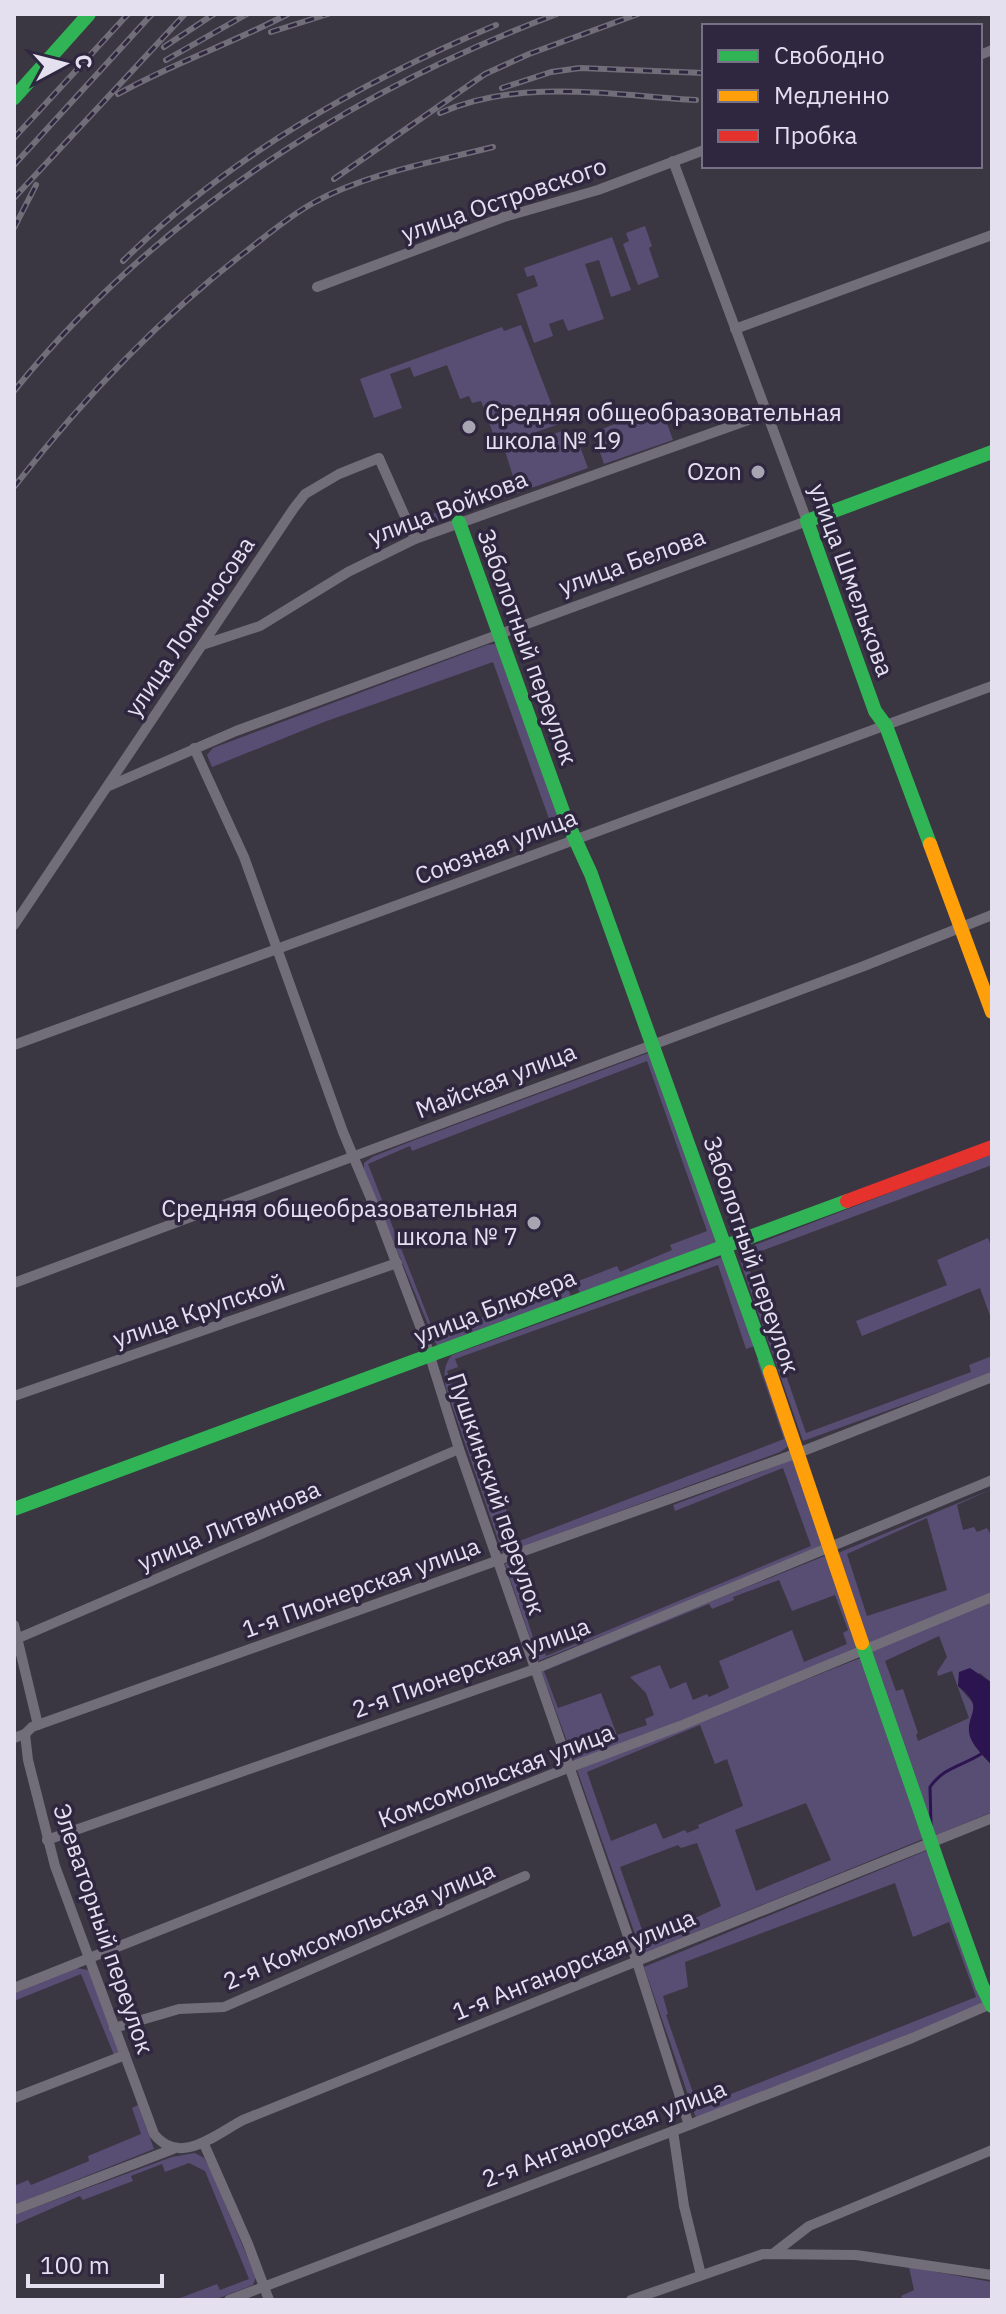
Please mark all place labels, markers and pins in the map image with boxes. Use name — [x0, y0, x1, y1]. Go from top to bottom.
place label: Средняя общеобразовательная школа № 19 — [485, 396, 842, 456]
marker: Средняя общеобразовательная школа № 19 — [460, 418, 478, 436]
place label: Ozon — [687, 455, 742, 487]
marker: Ozon — [749, 463, 767, 481]
place label: Средняя общеобразовательная школа № 7 — [161, 1192, 518, 1252]
marker: Средняя общеобразовательная школа № 7 — [525, 1214, 543, 1232]

